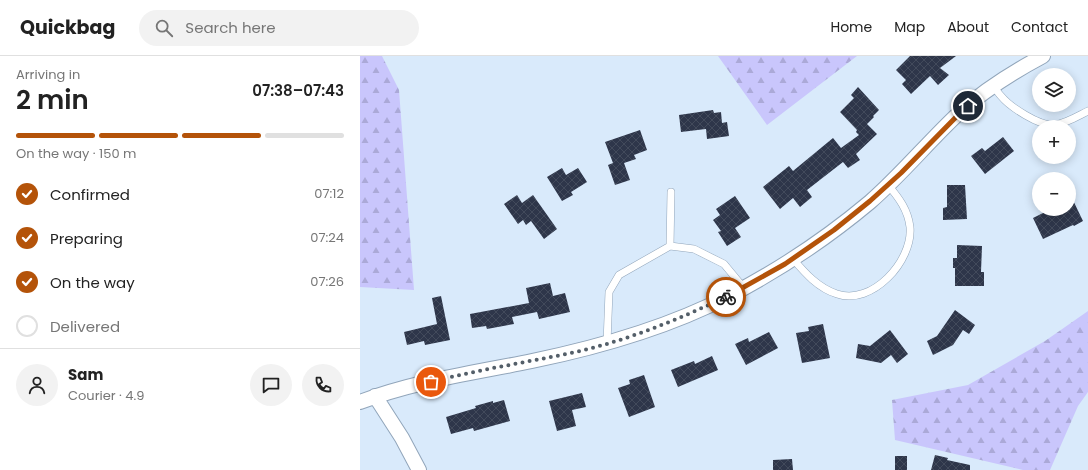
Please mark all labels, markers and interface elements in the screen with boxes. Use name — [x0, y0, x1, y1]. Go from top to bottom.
search box — [139, 10, 419, 46]
text: Quickbag — [20, 14, 115, 41]
icon: search — [153, 17, 175, 39]
text: Search here — [185, 17, 276, 38]
text: Home — [830, 17, 872, 37]
text: Map — [894, 17, 925, 37]
text: About — [947, 17, 989, 37]
text: Contact — [1011, 17, 1068, 37]
text: Arriving in — [16, 65, 80, 84]
map controls — [1032, 68, 1076, 216]
button: layers — [1032, 68, 1076, 112]
text: 07:38–07:43 — [252, 80, 344, 101]
text: 2 min — [16, 82, 89, 118]
pin — [951, 89, 985, 123]
icon: home — [957, 95, 979, 117]
button: + — [1032, 120, 1076, 164]
text: On the way · 150 m — [16, 144, 136, 163]
button: − — [1032, 172, 1076, 216]
icon: check — [16, 183, 38, 205]
text: Confirmed — [50, 184, 130, 205]
text: 07:12 — [314, 184, 344, 203]
icon: check — [16, 227, 38, 249]
text: Preparing — [50, 228, 123, 249]
text: 07:24 — [310, 228, 344, 247]
icon: check — [16, 271, 38, 293]
text: On the way — [50, 272, 135, 293]
text: 07:26 — [310, 272, 344, 291]
courier — [706, 277, 746, 317]
icon: bike — [715, 286, 737, 308]
text: Delivered — [50, 316, 120, 337]
button: person — [16, 364, 58, 406]
text: Sam — [68, 364, 103, 385]
button: chat — [250, 364, 292, 406]
button: phone — [302, 364, 344, 406]
pin — [414, 365, 448, 399]
icon: bag — [420, 371, 442, 393]
text: Courier · 4.9 — [68, 386, 144, 405]

